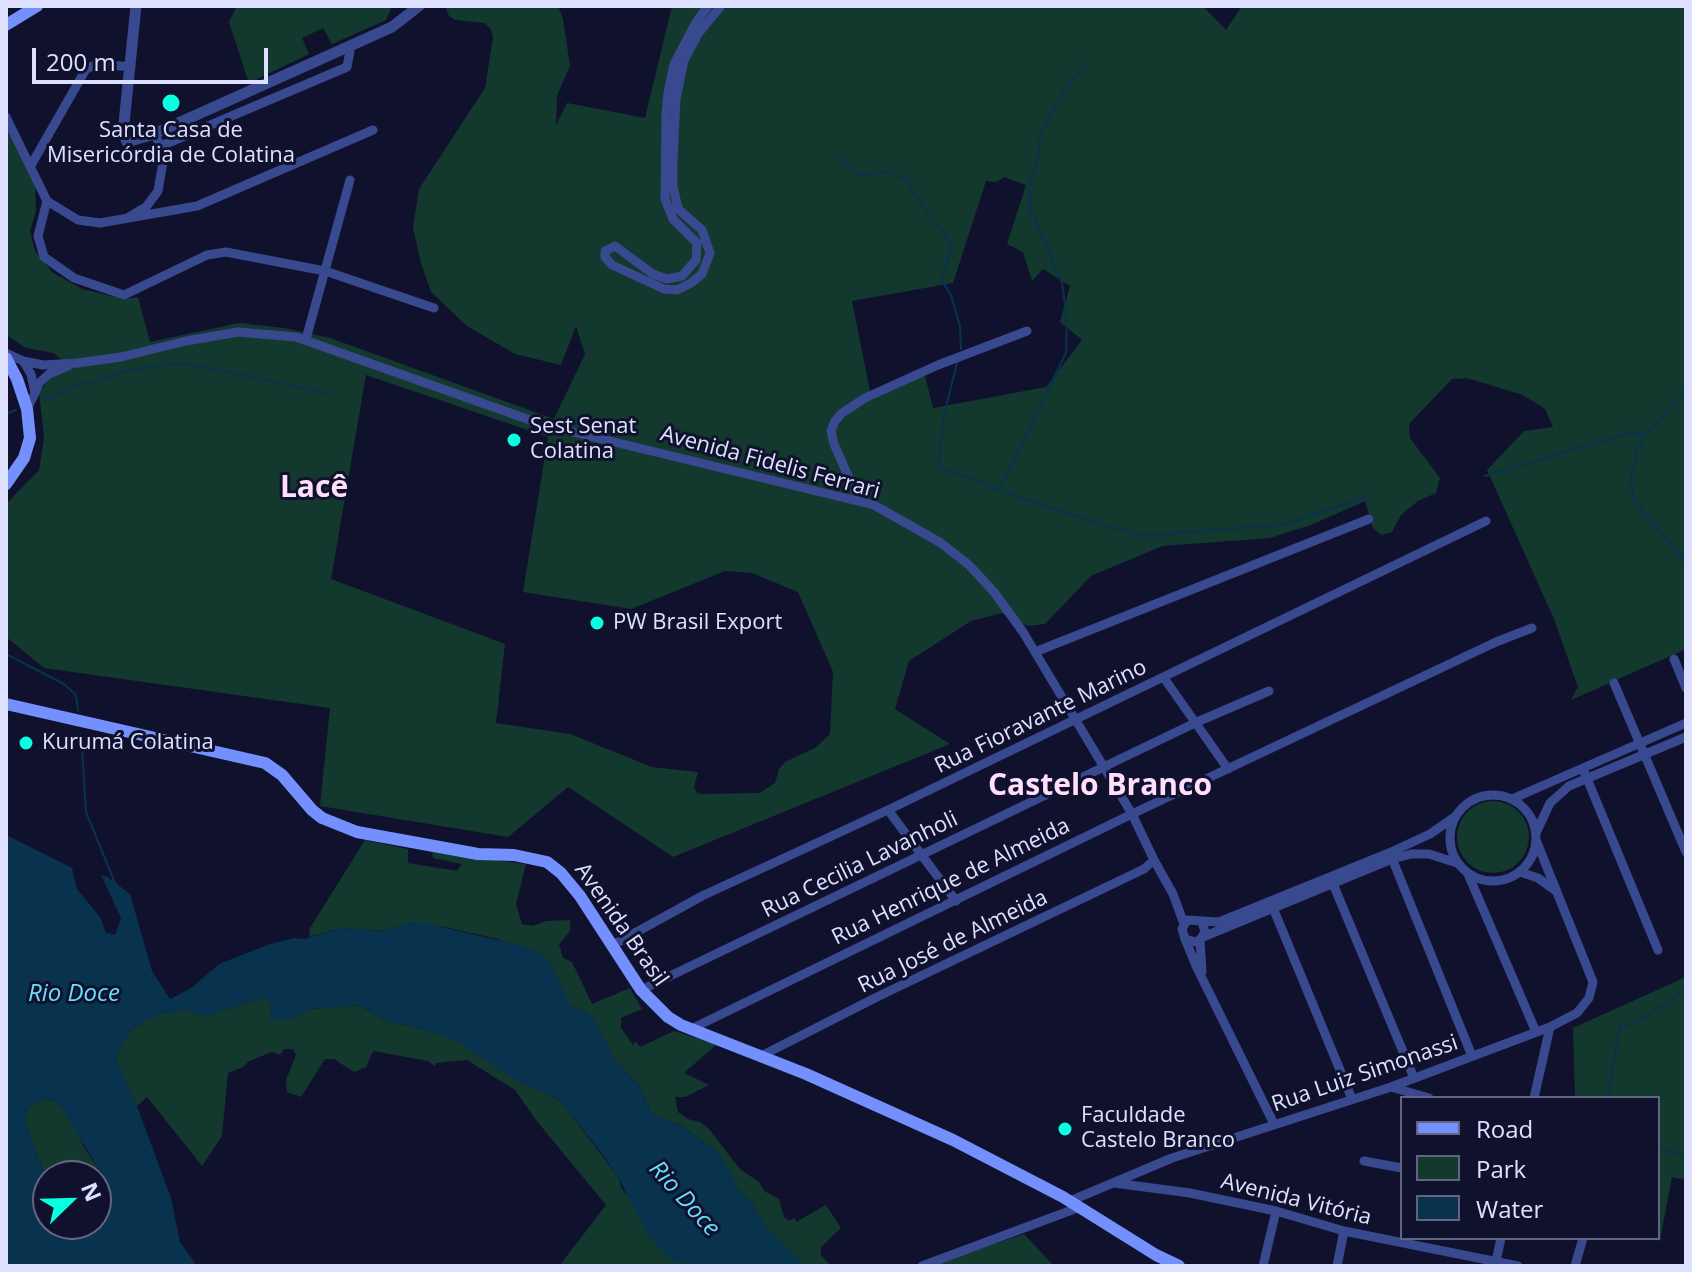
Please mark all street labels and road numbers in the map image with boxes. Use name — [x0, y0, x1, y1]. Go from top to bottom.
street label: Avenida Fidelis Ferrari — [657, 421, 883, 505]
street label: Rua Fioravante Marino — [931, 654, 1151, 780]
street label: Rua Cecilia Lavanholi — [758, 806, 962, 924]
street label: Rua Henrique de Almeida — [828, 813, 1074, 951]
street label: Avenida Brasil — [569, 858, 673, 992]
street label: Rua José de Almeida — [854, 885, 1052, 999]
street label: Rua Luiz Simonassi — [1269, 1030, 1461, 1118]
street label: Avenida Vitória — [1218, 1169, 1374, 1231]

